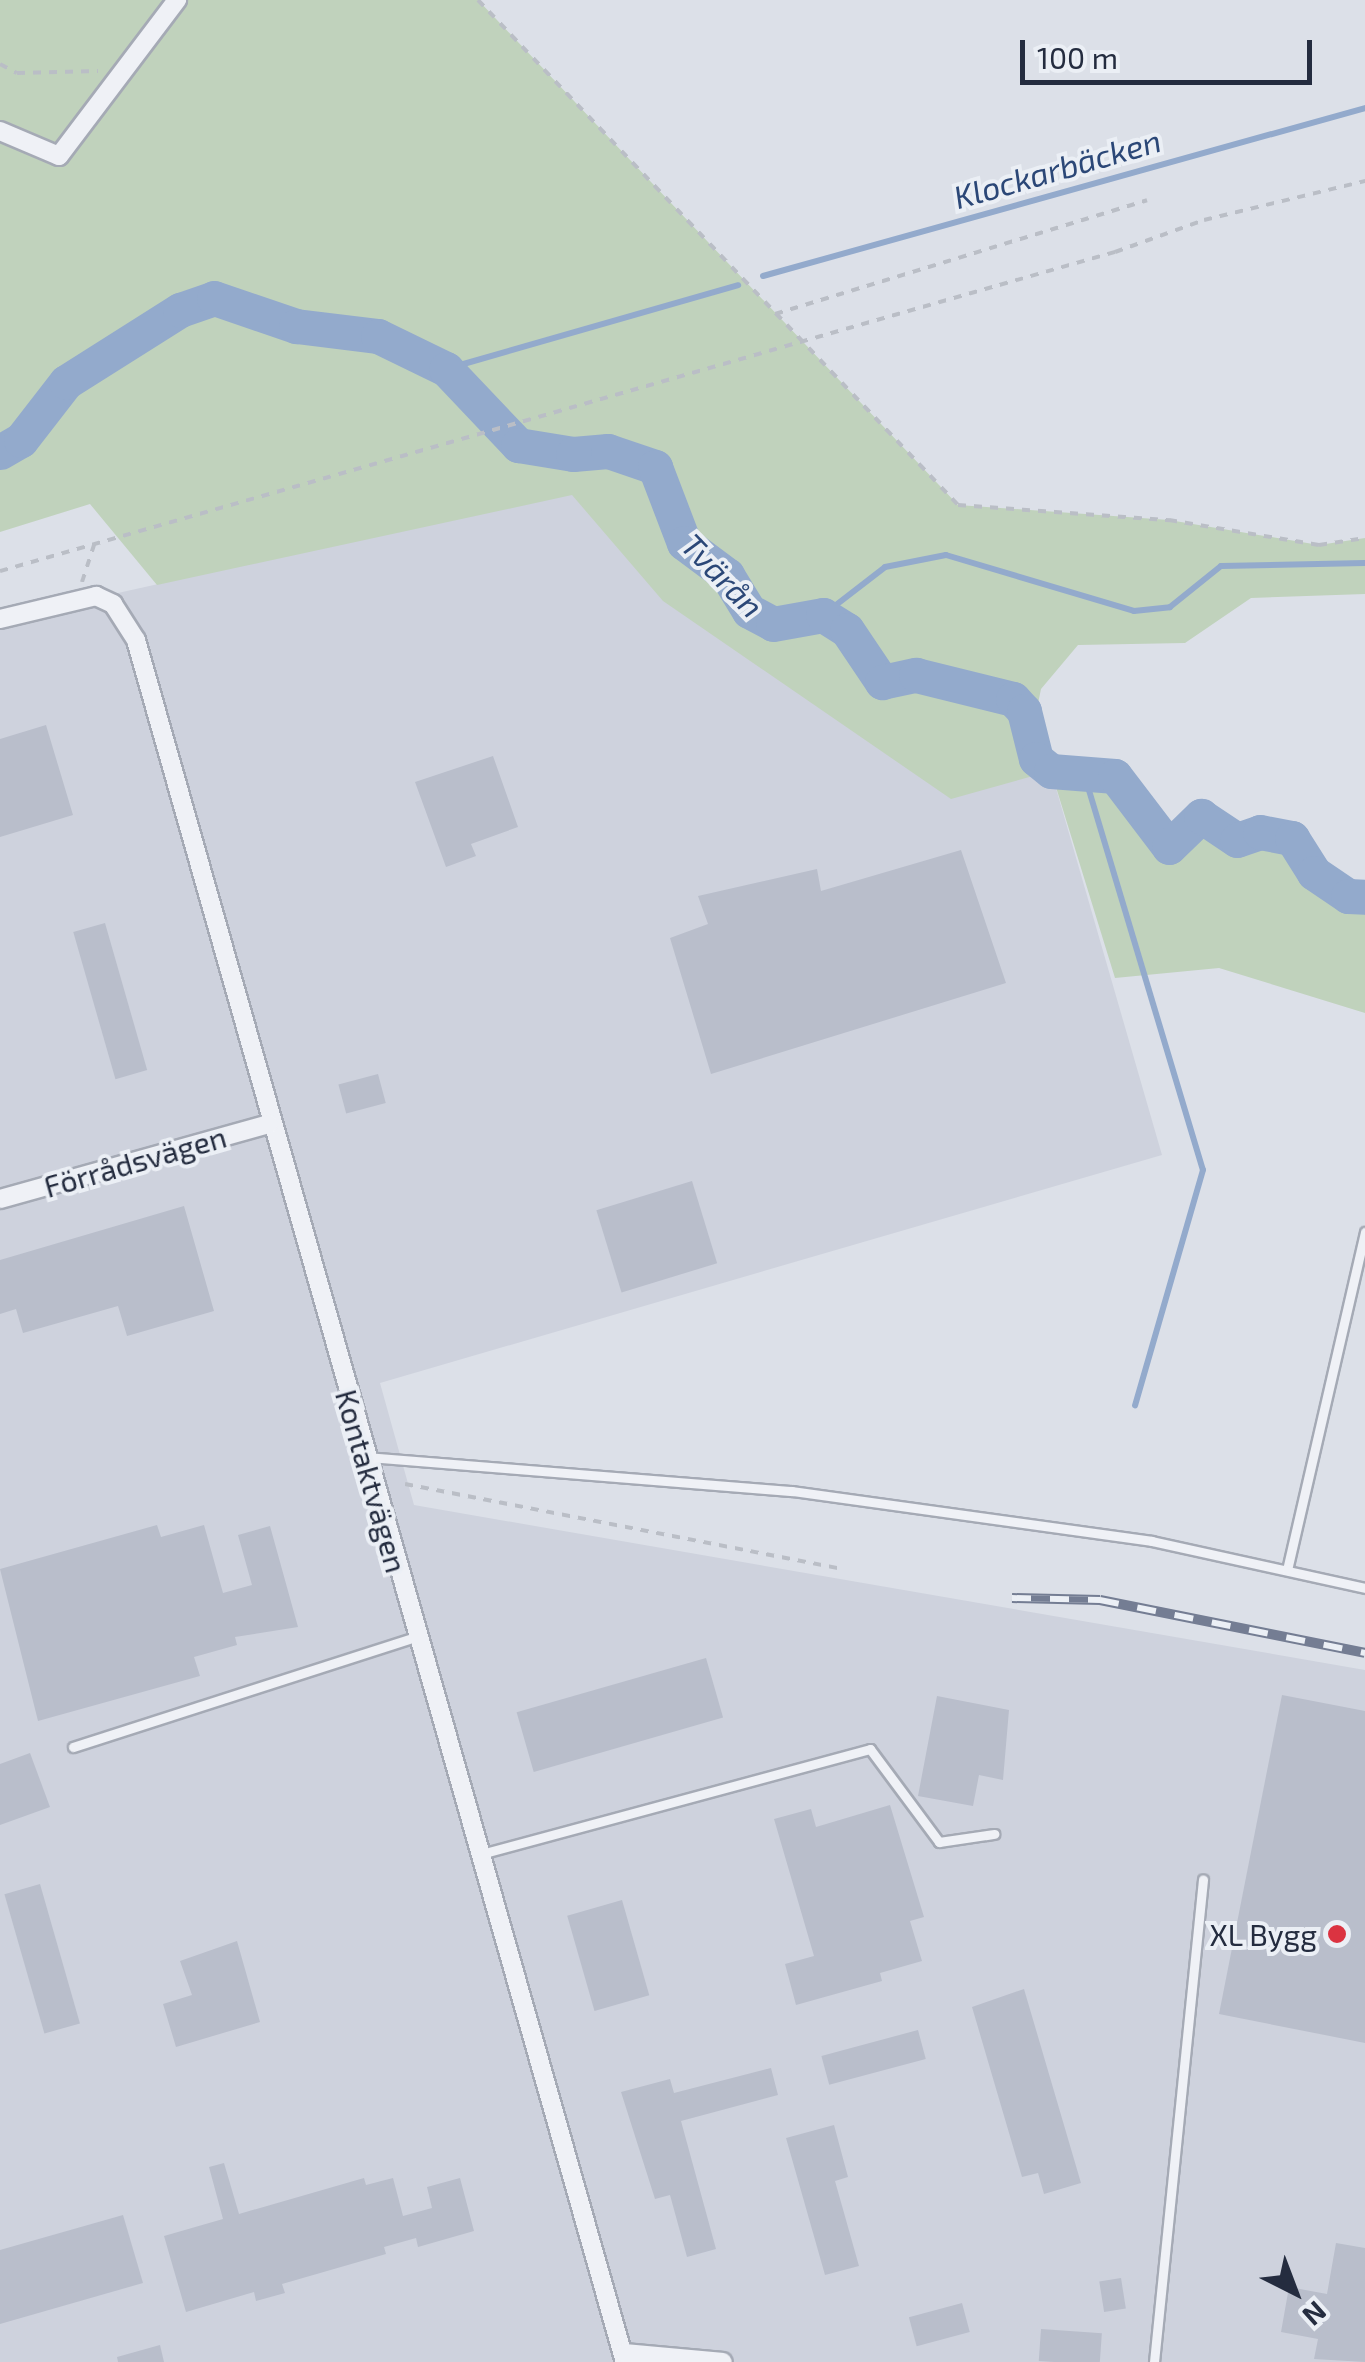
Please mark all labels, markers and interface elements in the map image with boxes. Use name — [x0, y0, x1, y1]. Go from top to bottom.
scale bar — [1025, 20, 1318, 82]
text: 100 m — [1037, 39, 1118, 75]
water label: Klockarbäcken — [949, 120, 1165, 216]
water label: Tvärån — [674, 525, 772, 625]
street label: Förrådsvägen — [40, 1118, 230, 1204]
street label: Kontaktvägen — [329, 1385, 415, 1577]
place label: XL Bygg — [1209, 1916, 1317, 1952]
marker: XL Bygg — [1326, 1923, 1348, 1945]
north arrow — [1245, 2242, 1345, 2342]
text: N — [1296, 2295, 1334, 2334]

